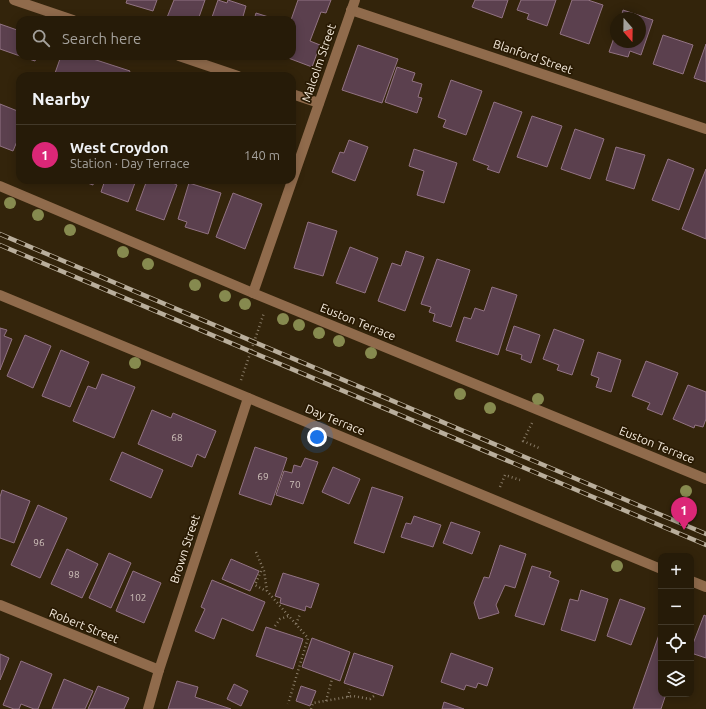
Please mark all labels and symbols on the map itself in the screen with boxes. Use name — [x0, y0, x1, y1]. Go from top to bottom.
north arrow — [610, 12, 646, 48]
street label: Malcolm Street — [299, 22, 338, 104]
street label: Blanford Street — [492, 37, 575, 76]
street label: Euston Terrace — [319, 300, 398, 343]
street label: Day Terrace — [303, 402, 367, 437]
street label: Euston Terrace — [618, 423, 697, 466]
your location — [307, 427, 327, 447]
house number: 68 — [171, 432, 183, 443]
house number: 69 — [257, 471, 269, 482]
house number: 70 — [289, 479, 301, 490]
pin: 1 — [671, 497, 697, 530]
street label: Brown Street — [167, 513, 202, 585]
house number: 96 — [33, 537, 45, 548]
house number: 98 — [68, 569, 80, 580]
house number: 102 — [130, 592, 146, 603]
street label: Robert Street — [48, 606, 121, 645]

